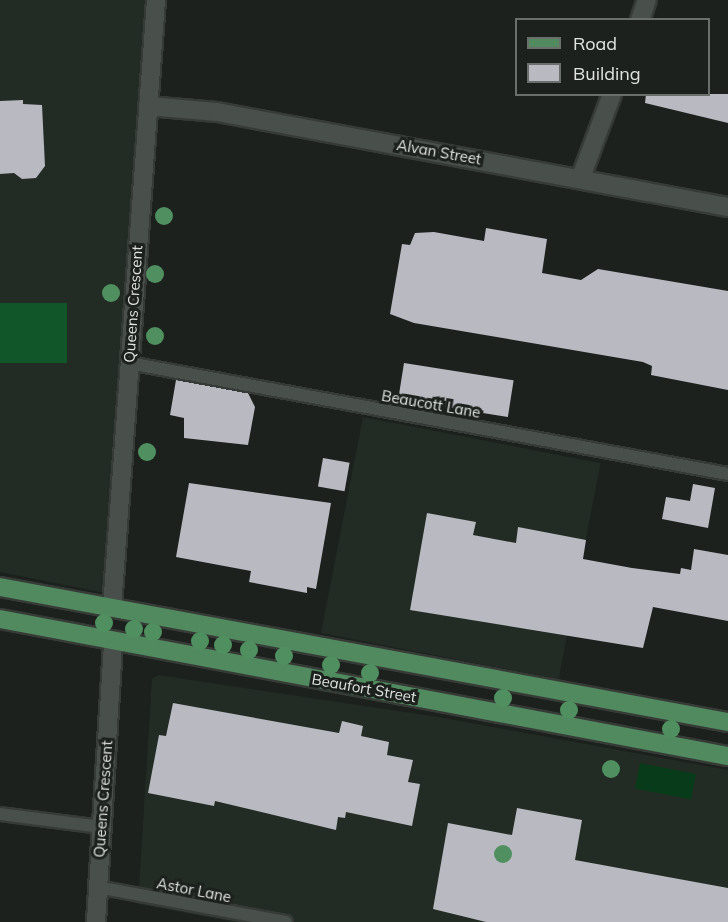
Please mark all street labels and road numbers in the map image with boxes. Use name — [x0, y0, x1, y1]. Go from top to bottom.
street label: Alvan Street — [395, 136, 483, 168]
street label: Queens Crescent — [120, 245, 146, 363]
street label: Beaucott Lane — [380, 386, 482, 422]
street label: Beaufort Street — [310, 670, 418, 706]
street label: Queens Crescent — [90, 740, 116, 858]
street label: Astor Lane — [155, 874, 233, 906]

